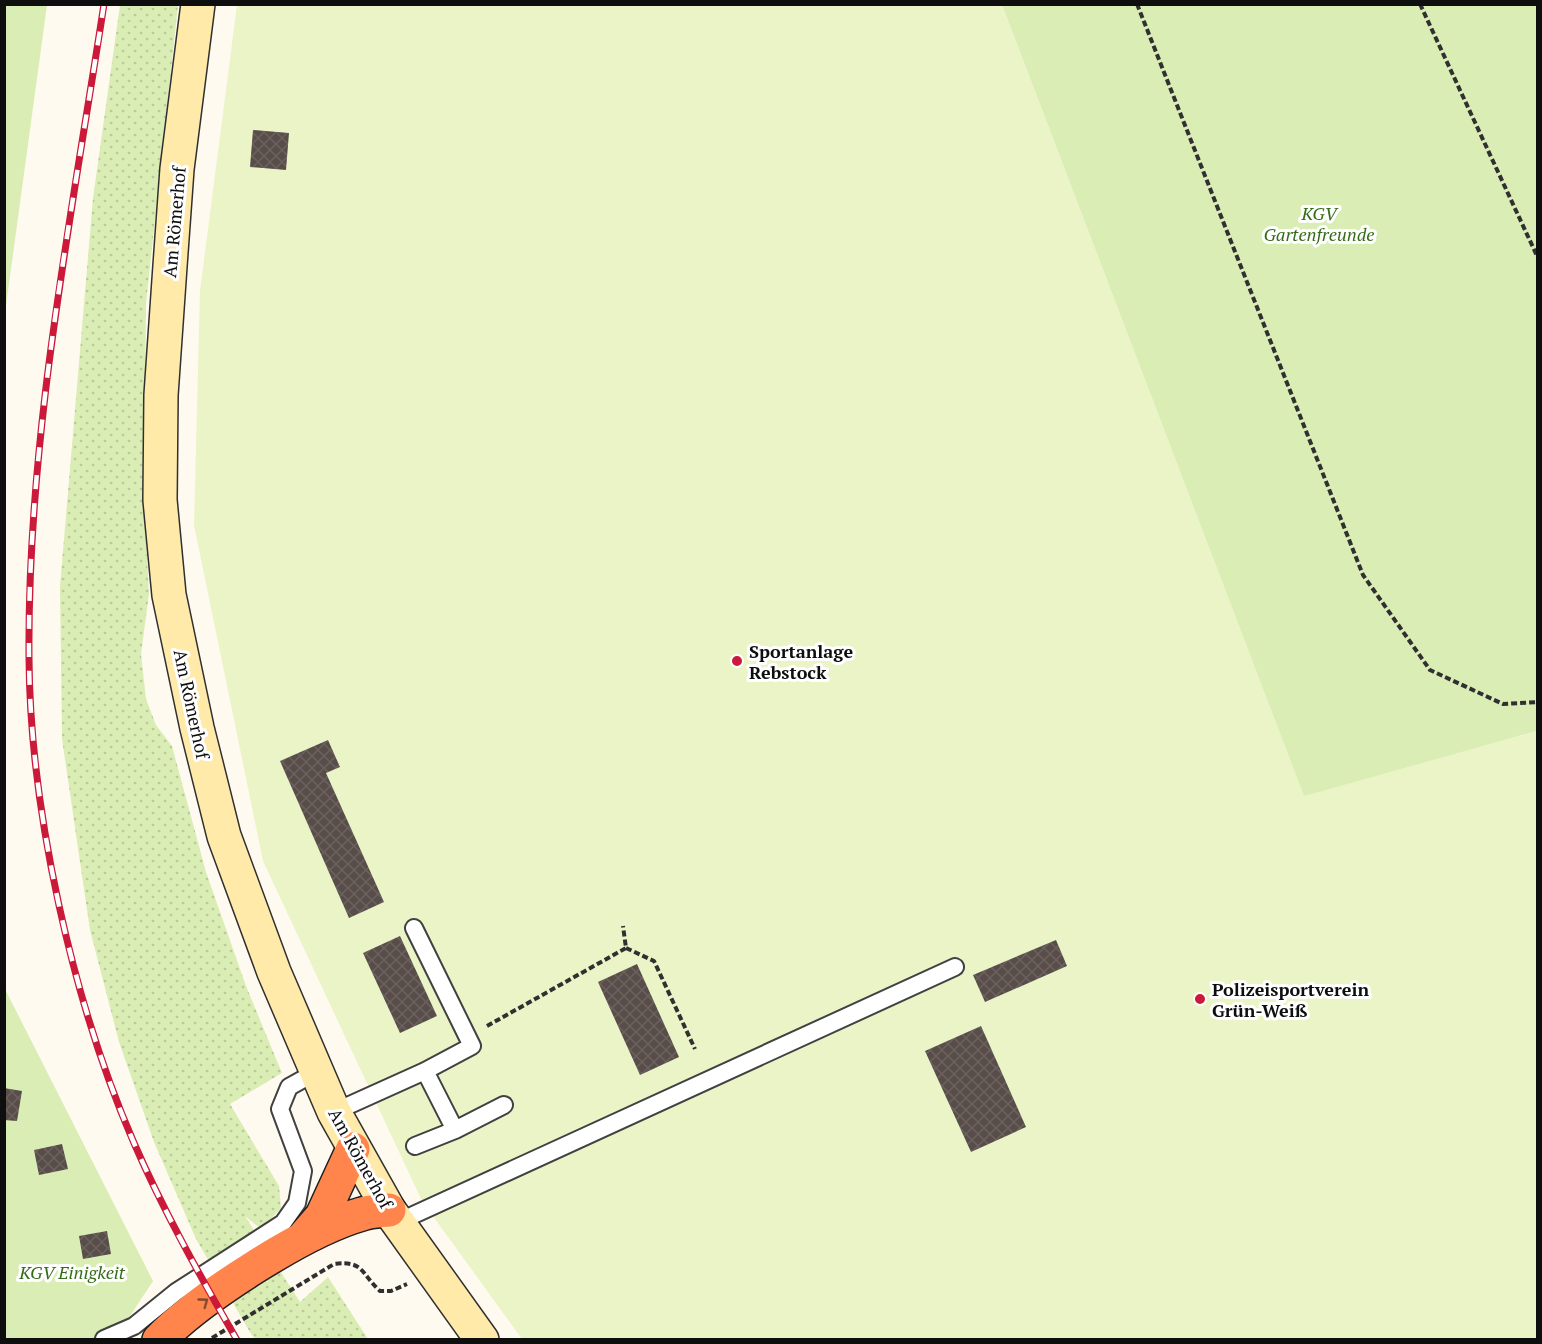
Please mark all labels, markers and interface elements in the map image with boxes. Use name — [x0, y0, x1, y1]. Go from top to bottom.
street label: Am Römerhof — [157, 164, 191, 279]
park label: KGV Gartenfreunde — [1264, 201, 1374, 246]
place label: Sportanlage Rebstock — [749, 639, 853, 684]
street label: Am Römerhof — [169, 647, 216, 763]
marker: Sportanlage Rebstock — [730, 654, 744, 668]
place label: Polizeisportverein Grün-Weiß — [1212, 977, 1369, 1022]
marker: Polizeisportverein Grün-Weiß — [1193, 992, 1207, 1006]
street label: Am Römerhof — [323, 1103, 399, 1214]
park label: KGV Einigkeit — [18, 1260, 126, 1284]
one-way arrow — [197, 1298, 208, 1309]

